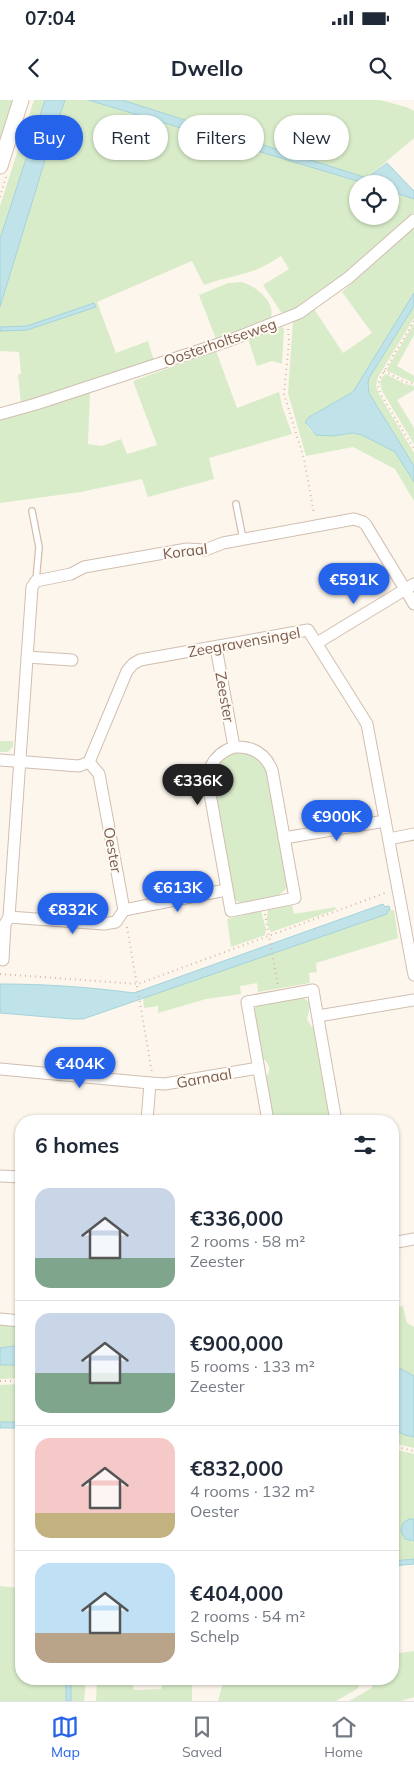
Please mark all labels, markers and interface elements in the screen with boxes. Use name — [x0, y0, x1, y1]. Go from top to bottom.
text: 07:04 — [25, 6, 75, 30]
icon: back — [20, 54, 48, 82]
text: Dwello — [171, 54, 243, 82]
icon: search — [366, 54, 394, 82]
chip: Buy — [15, 115, 83, 160]
chip: Rent — [93, 115, 168, 160]
chip: Filters — [178, 115, 264, 160]
chip: New — [274, 115, 349, 160]
map controls — [349, 175, 399, 225]
button: locate — [349, 175, 399, 225]
street label: Oosterholtseweg — [161, 314, 279, 370]
street label: Koraal — [162, 539, 208, 563]
pin: €591K — [319, 562, 389, 605]
text: €591K — [329, 569, 379, 589]
street label: Zeegravensingel — [186, 623, 302, 661]
street label: Zeester — [211, 670, 239, 724]
pin: €336K — [163, 764, 233, 806]
text: €336K — [173, 770, 223, 790]
pin: €900K — [302, 800, 372, 842]
text: €900K — [312, 806, 362, 826]
street label: Oester — [100, 826, 126, 875]
pin: €613K — [143, 870, 213, 913]
text: €613K — [153, 877, 203, 897]
pin: €832K — [38, 892, 108, 935]
text: €832K — [48, 899, 98, 919]
pin: €404K — [45, 1046, 115, 1089]
text: €404K — [55, 1053, 105, 1073]
street label: Garnaal — [175, 1064, 233, 1092]
icon: filters — [351, 1131, 379, 1159]
text: 6 homes — [35, 1132, 119, 1158]
text: €336,000 — [190, 1205, 283, 1231]
icon: home — [75, 1208, 135, 1268]
text: 2 rooms · 58 m² — [190, 1231, 305, 1251]
text: Zeester — [190, 1251, 245, 1271]
text: €900,000 — [190, 1330, 283, 1356]
icon: home — [75, 1333, 135, 1393]
text: 5 rooms · 133 m² — [190, 1356, 315, 1376]
text: Zeester — [190, 1376, 245, 1396]
text: €832,000 — [190, 1455, 283, 1481]
icon: home — [75, 1458, 135, 1518]
text: 4 rooms · 132 m² — [190, 1481, 315, 1501]
text: Oester — [190, 1501, 239, 1521]
text: €404,000 — [190, 1580, 283, 1606]
icon: home — [75, 1583, 135, 1643]
text: 2 rooms · 54 m² — [190, 1606, 305, 1626]
text: Schelp — [190, 1626, 239, 1646]
tab: Map — [51, 1713, 80, 1761]
tab: Saved — [182, 1713, 222, 1761]
tab: Home — [324, 1713, 363, 1761]

